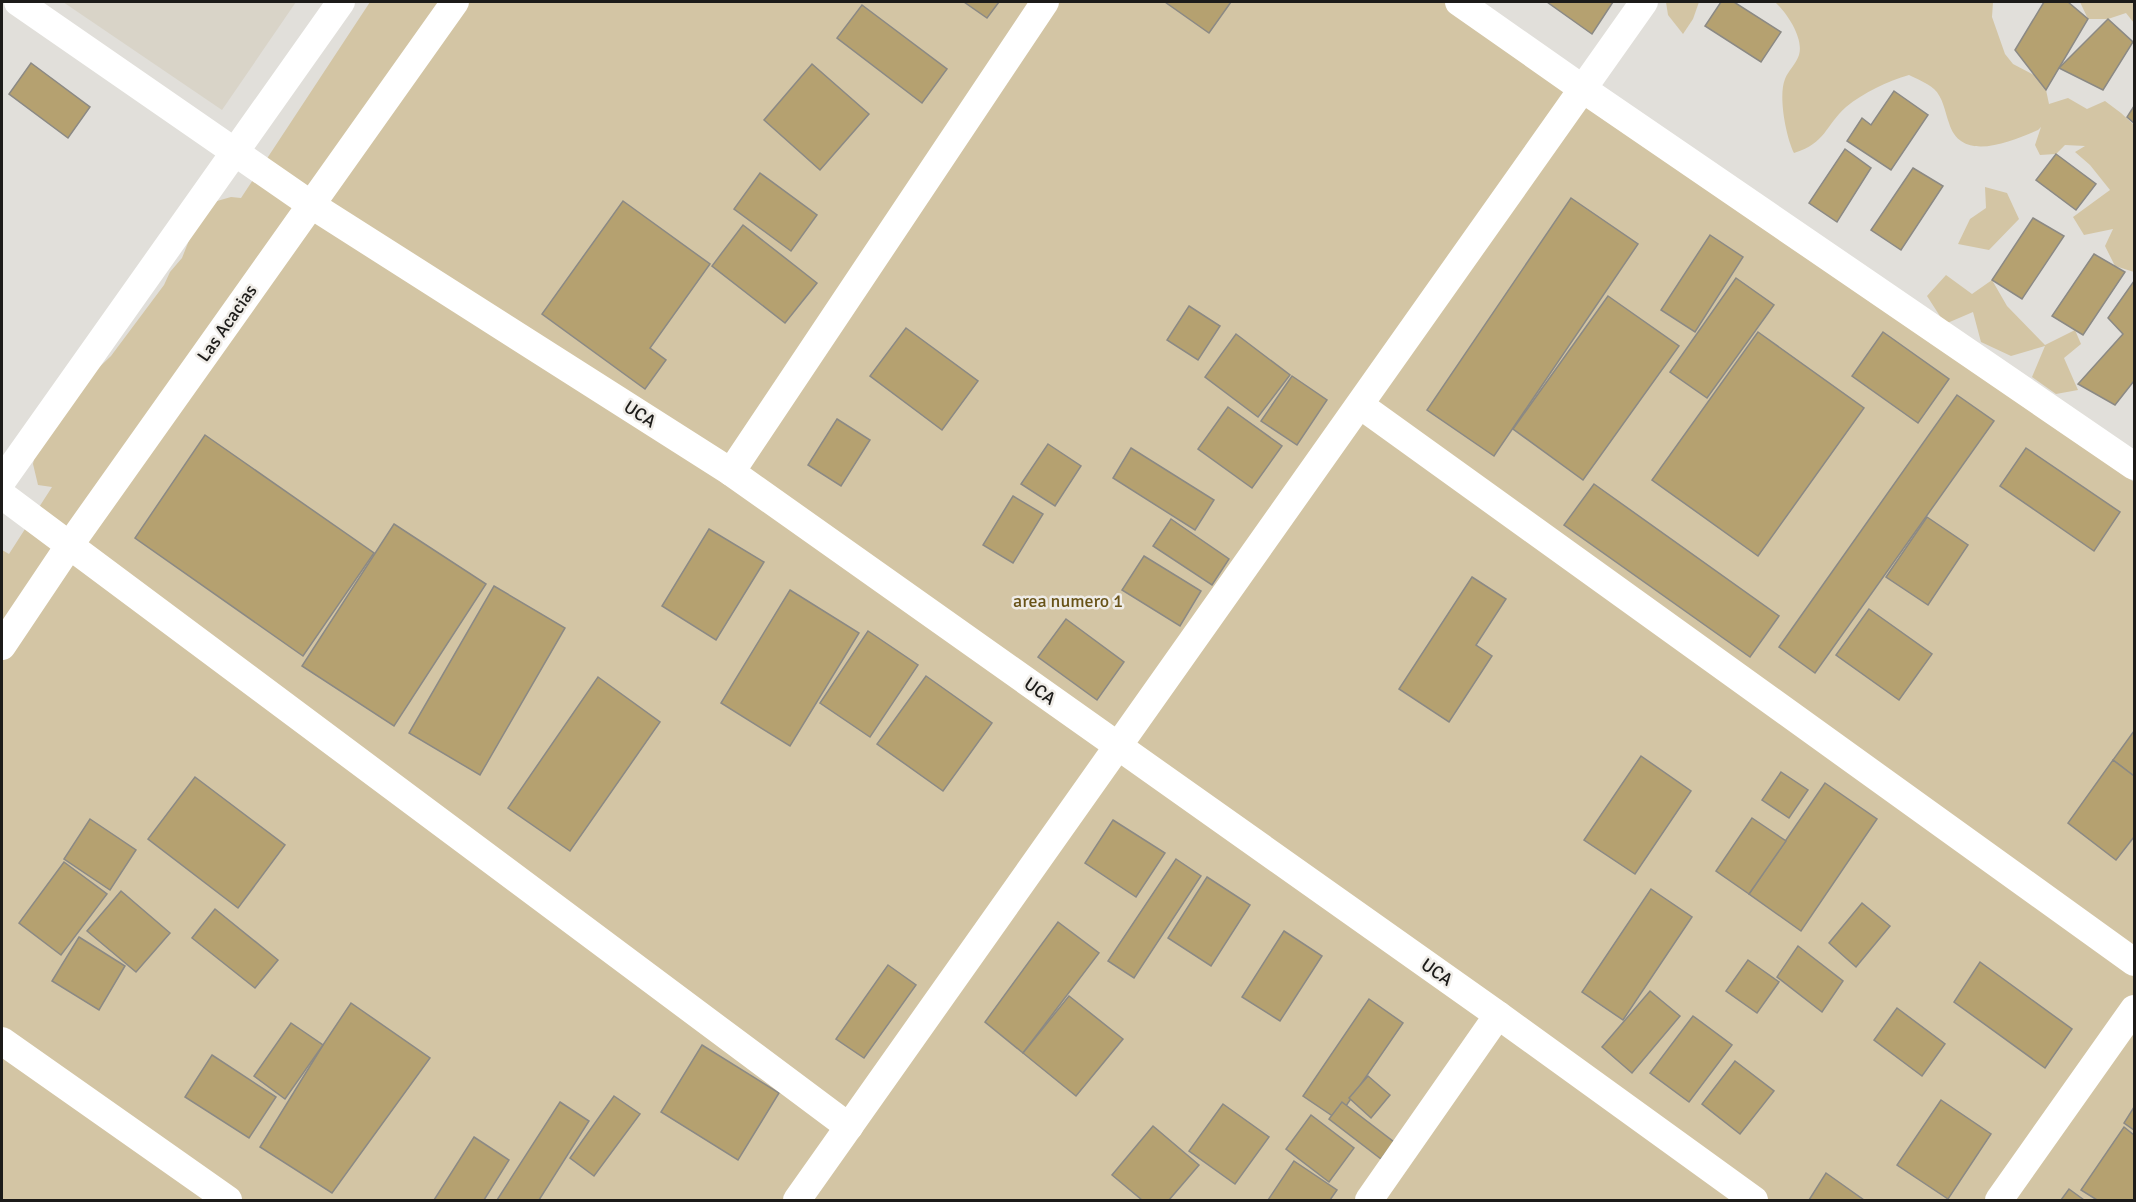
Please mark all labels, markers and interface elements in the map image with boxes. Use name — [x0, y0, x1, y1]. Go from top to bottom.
street label: Las Acacias — [192, 280, 262, 366]
street label: UCA — [620, 396, 660, 432]
park label: area numero 1 — [1013, 590, 1123, 612]
street label: UCA — [1020, 672, 1060, 710]
street label: UCA — [1417, 953, 1457, 991]

